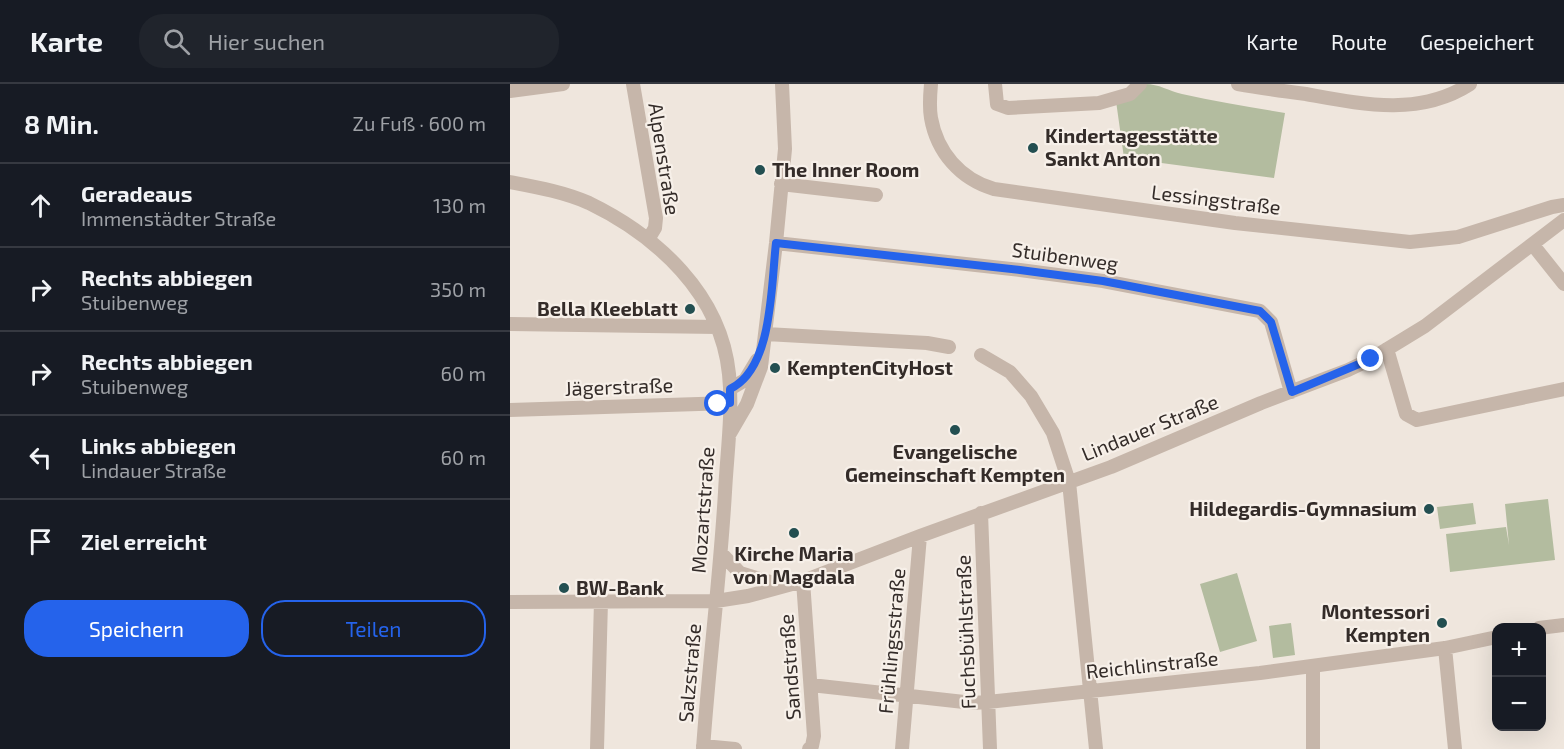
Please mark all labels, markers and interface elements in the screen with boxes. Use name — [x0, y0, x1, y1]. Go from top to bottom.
search box — [139, 14, 559, 68]
text: Karte — [30, 24, 103, 58]
icon: search — [160, 25, 193, 58]
text: Hier suchen — [208, 28, 325, 54]
text: Karte — [1246, 29, 1298, 54]
text: Route — [1331, 29, 1387, 54]
text: Gespeichert — [1420, 29, 1534, 54]
street label: Alpenstraße — [644, 101, 686, 217]
text: 8 Min. — [24, 108, 99, 139]
text: Zu Fuß · 600 m — [353, 111, 486, 135]
place label: Kindertagesstätte Sankt Anton — [1045, 123, 1218, 170]
marker: Kindertagesstätte Sankt Anton — [1026, 141, 1040, 155]
place label: The Inner Room — [772, 157, 919, 181]
marker: The Inner Room — [753, 163, 767, 177]
street label: Lessingstraße — [1150, 179, 1282, 219]
text: Geradeaus — [81, 180, 192, 206]
icon: ahead — [24, 189, 57, 222]
text: 130 m — [433, 193, 486, 217]
text: Immenstädter Straße — [81, 206, 276, 230]
street label: Stuibenweg — [1010, 237, 1120, 275]
text: Rechts abbiegen — [81, 264, 253, 290]
icon: right — [24, 273, 57, 306]
text: 350 m — [430, 277, 486, 301]
text: Stuibenweg — [81, 290, 188, 314]
place label: Bella Kleeblatt — [537, 296, 678, 320]
marker: Bella Kleeblatt — [683, 302, 697, 316]
route end — [1357, 345, 1383, 371]
text: Rechts abbiegen — [81, 348, 253, 374]
place label: KemptenCityHost — [787, 355, 953, 380]
icon: right — [24, 357, 57, 390]
text: 60 m — [441, 361, 486, 385]
marker: KemptenCityHost — [768, 361, 782, 375]
street label: Jägerstraße — [564, 372, 674, 400]
text: Stuibenweg — [81, 374, 188, 398]
street label: Lindauer Straße — [1078, 389, 1222, 465]
route start — [704, 390, 730, 416]
marker: Evangelische Gemeinschaft Kempten — [948, 423, 962, 437]
text: Links abbiegen — [81, 432, 236, 458]
place label: Evangelische Gemeinschaft Kempten — [845, 439, 1065, 486]
icon: left — [24, 441, 57, 474]
text: 60 m — [441, 445, 486, 469]
street label: Mozartstraße — [686, 446, 718, 574]
text: Lindauer Straße — [81, 458, 226, 482]
place label: Hildegardis-Gymnasium — [1189, 496, 1417, 521]
marker: Hildegardis-Gymnasium — [1422, 502, 1436, 516]
icon: arrive — [24, 525, 57, 558]
marker: Kirche Maria von Magdala — [787, 526, 801, 540]
text: Ziel erreicht — [81, 528, 207, 554]
place label: Kirche Maria von Magdala — [733, 541, 855, 588]
street label: Fuchsbühlstraße — [950, 554, 980, 710]
street label: Frühlingsstraße — [873, 567, 909, 715]
place label: BW-Bank — [576, 575, 665, 599]
marker: BW-Bank — [557, 581, 571, 595]
place label: Montessori Kempten — [1321, 599, 1430, 646]
button: Speichern — [24, 600, 249, 657]
button: Teilen — [261, 600, 486, 657]
street label: Sandstraße — [773, 613, 805, 721]
marker: Montessori Kempten — [1435, 616, 1449, 630]
street label: Salzstraße — [673, 622, 705, 723]
map controls — [1492, 623, 1546, 731]
button: + — [1492, 623, 1546, 677]
street label: Reichlinstraße — [1085, 645, 1219, 683]
button: − — [1492, 677, 1546, 731]

